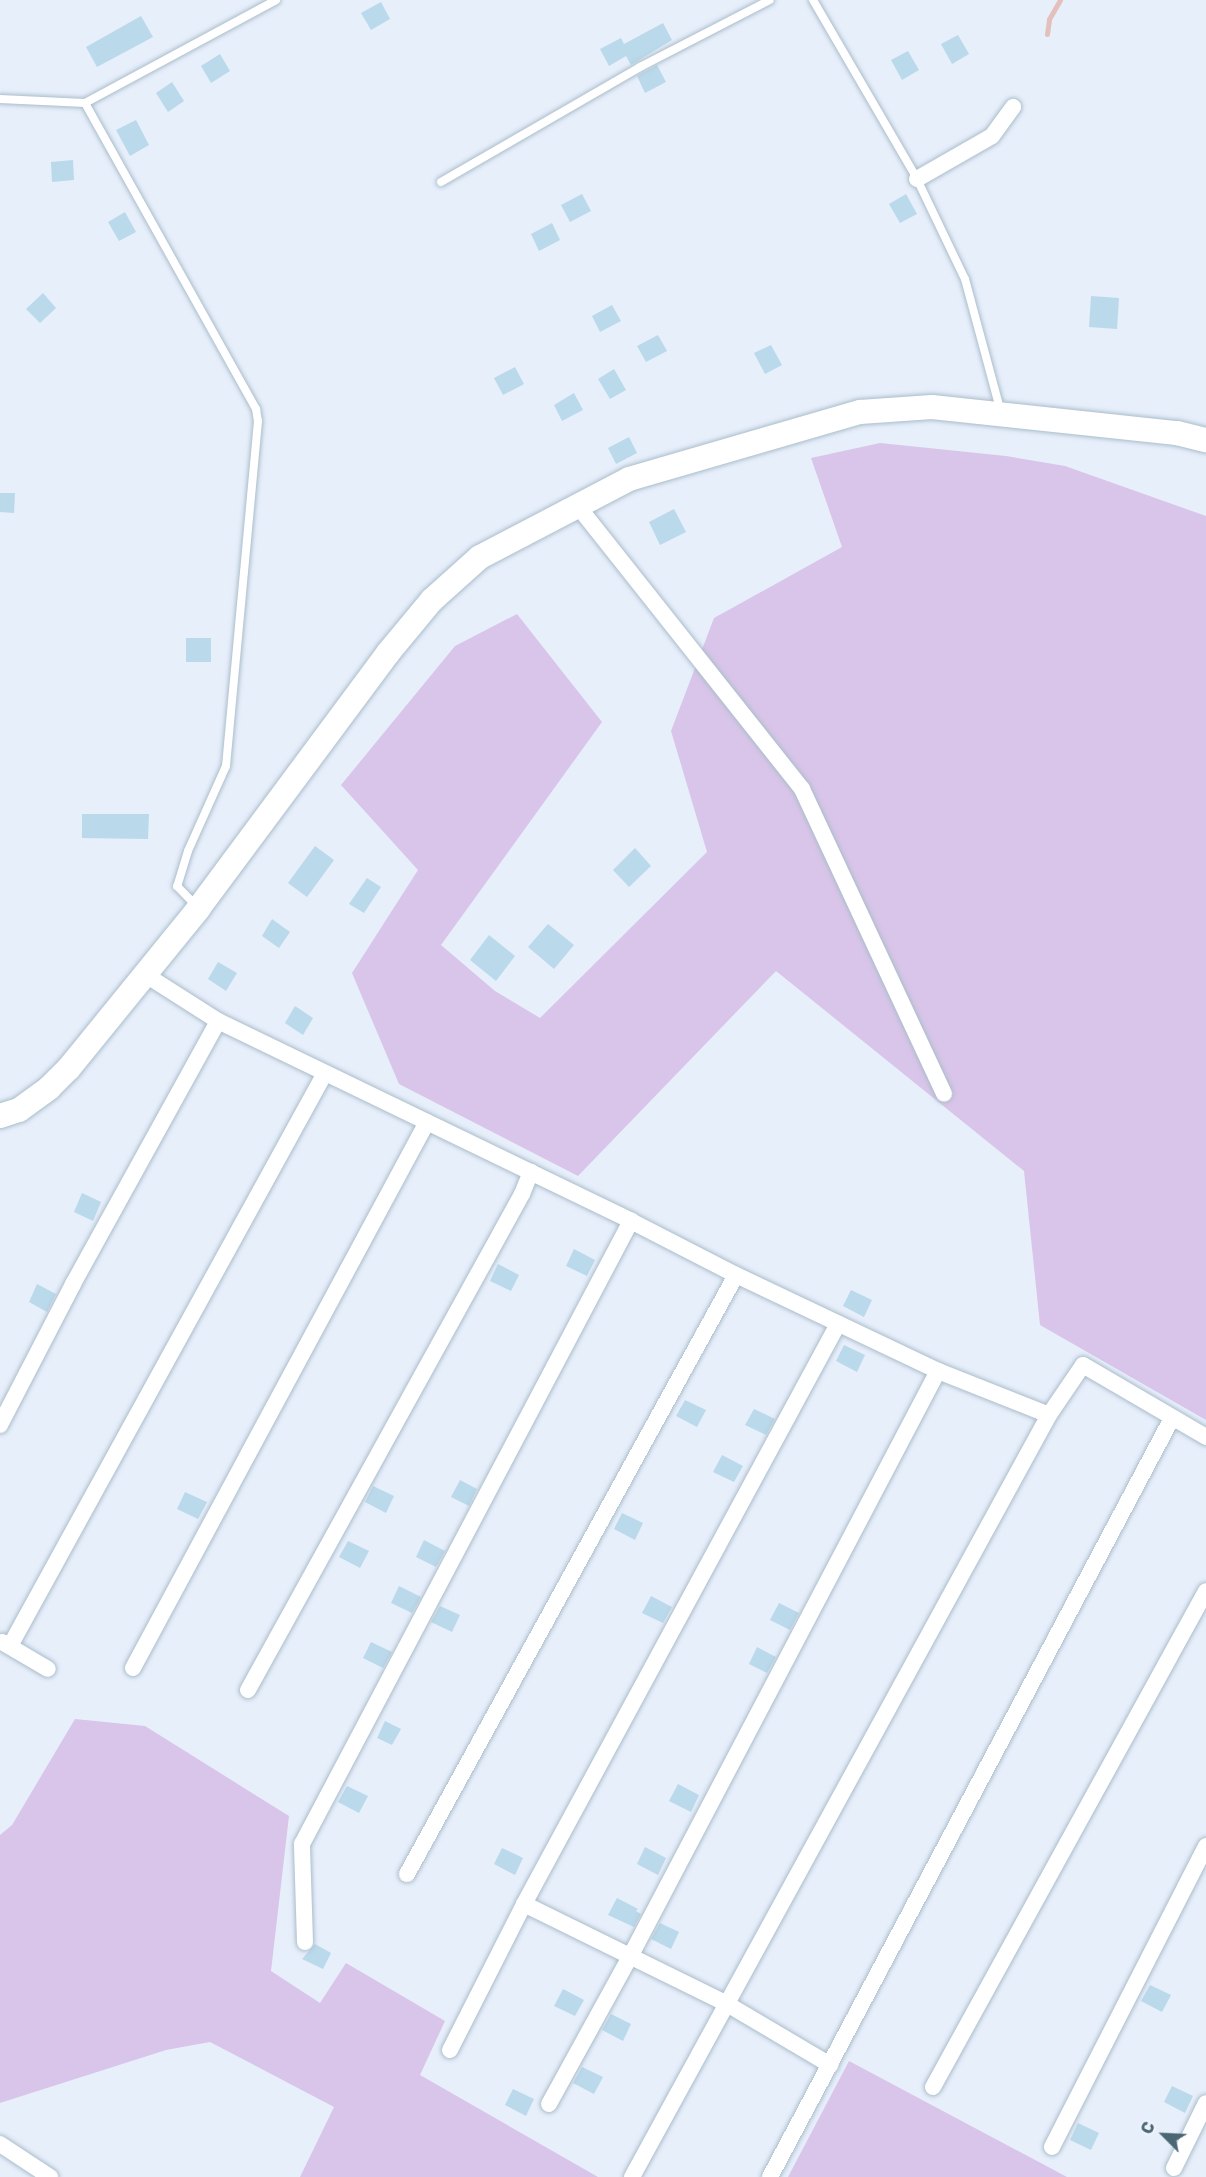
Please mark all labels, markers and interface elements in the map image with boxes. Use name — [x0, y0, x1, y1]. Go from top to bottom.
north arrow — [1134, 2105, 1194, 2165]
text: С — [1136, 2118, 1159, 2137]

